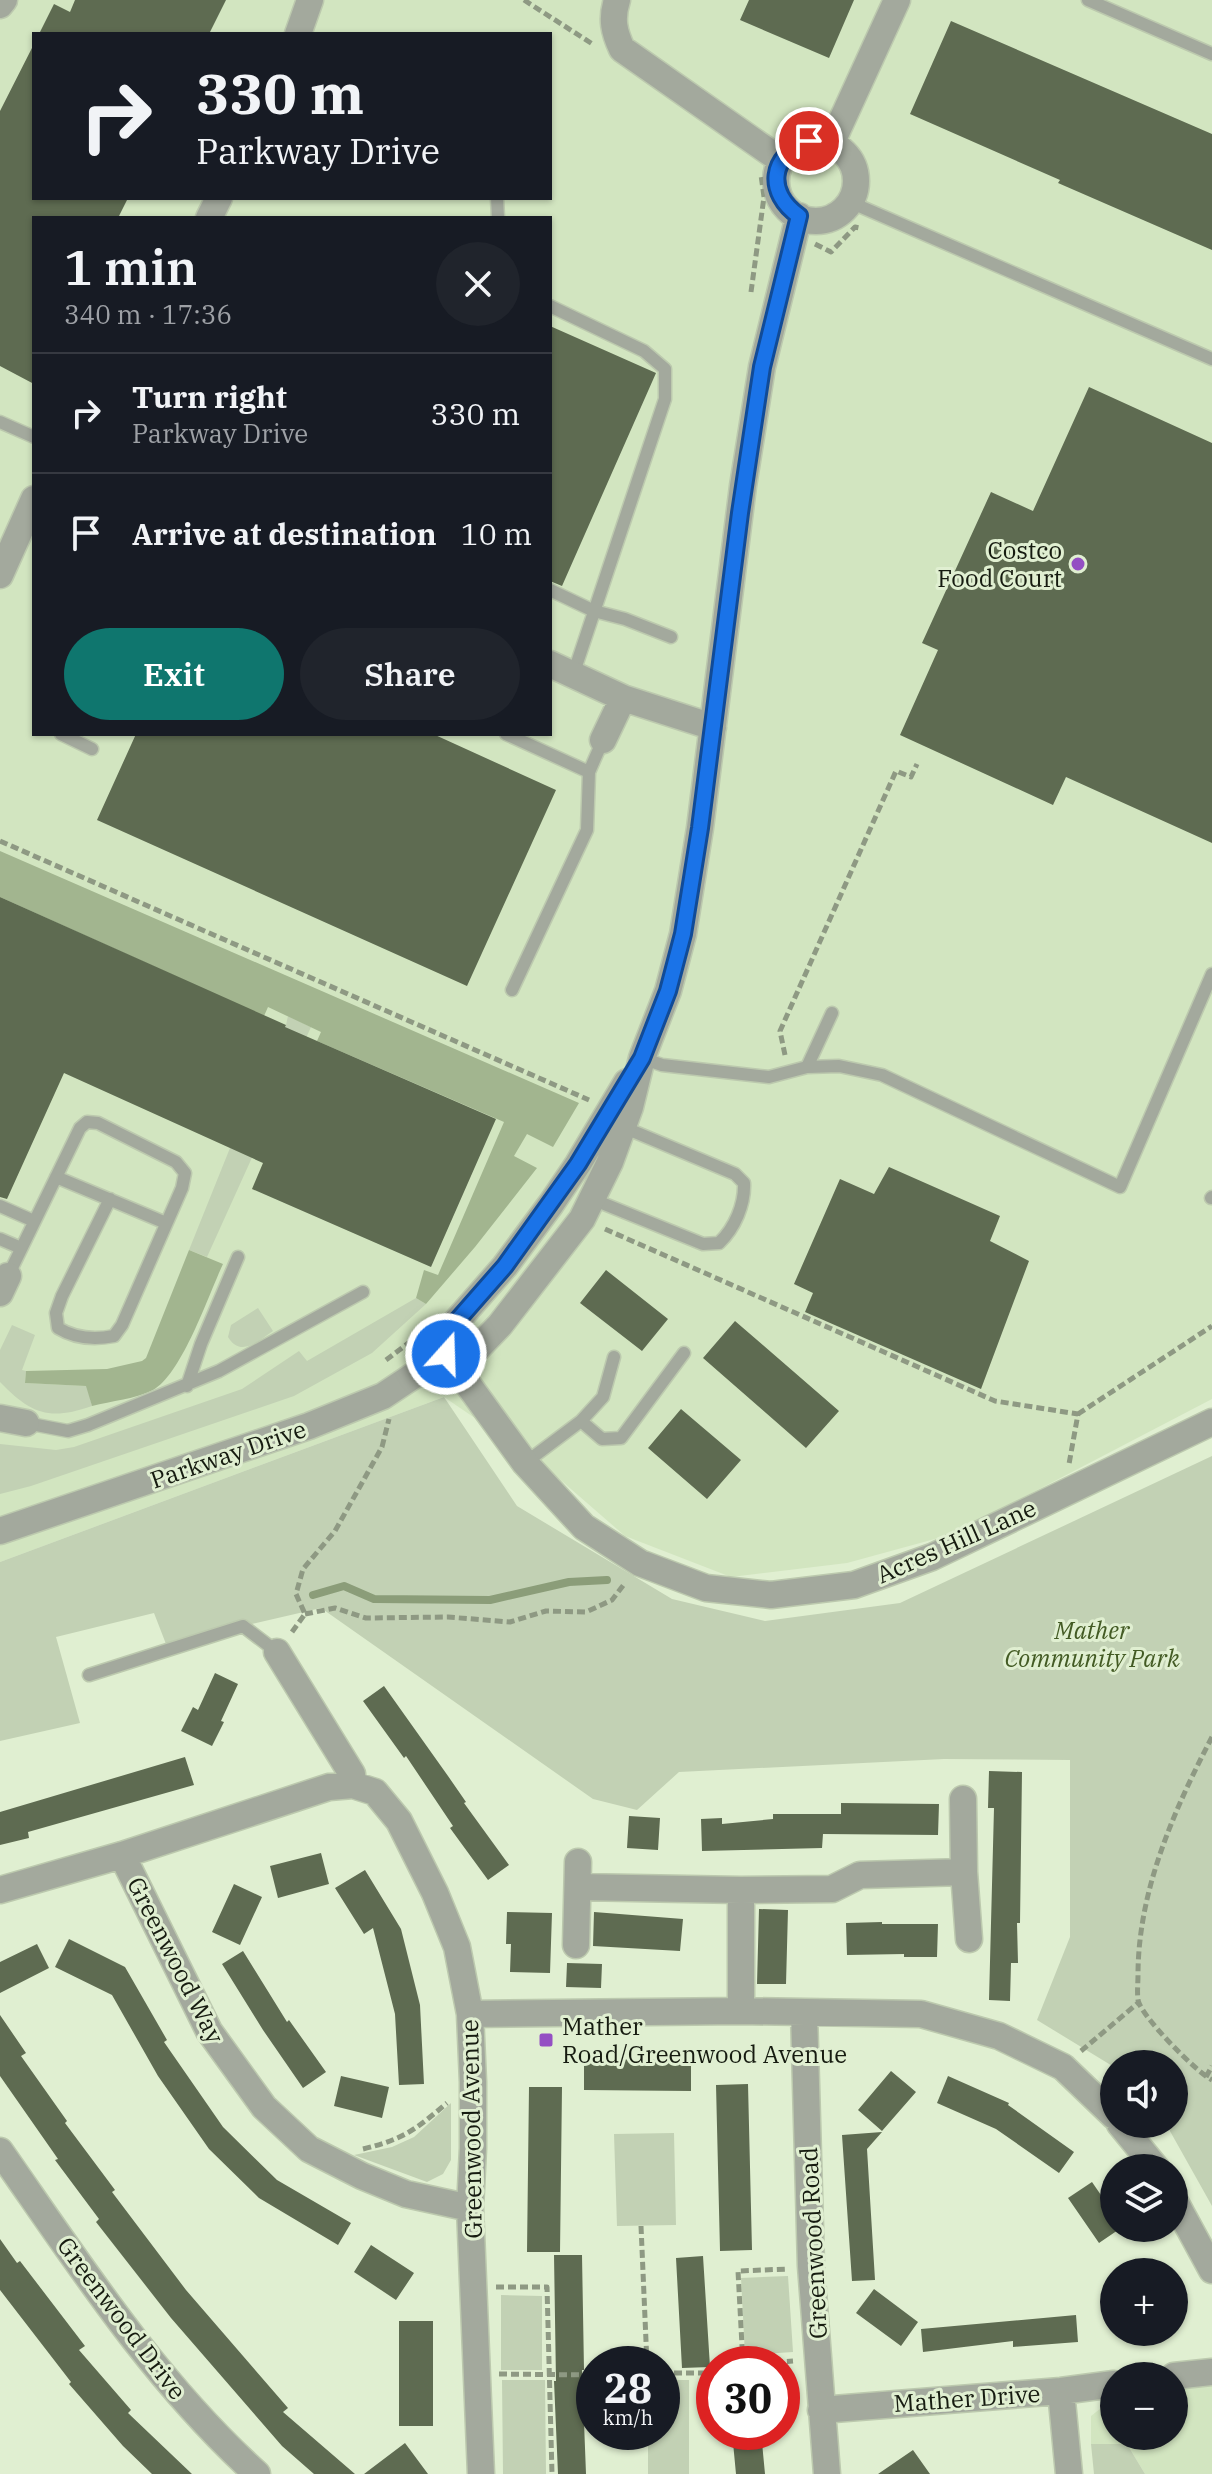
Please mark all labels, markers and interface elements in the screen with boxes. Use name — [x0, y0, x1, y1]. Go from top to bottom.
text: 330 m — [196, 57, 364, 129]
icon: right — [64, 64, 168, 168]
pin — [775, 107, 843, 175]
icon: arrive — [787, 119, 831, 163]
text: Parkway Drive — [196, 127, 440, 174]
text: 1 min — [64, 236, 197, 298]
button: close — [436, 242, 520, 326]
text: 340 m · 17:36 — [64, 297, 232, 331]
text: Turn right — [132, 377, 287, 416]
icon: right — [64, 391, 108, 435]
text: 330 m — [430, 394, 520, 433]
text: Parkway Drive — [132, 416, 308, 450]
icon: arrive — [64, 511, 108, 555]
text: Arrive at destination — [132, 514, 437, 553]
text: 10 m — [461, 514, 532, 553]
place label: Costco Food Court — [937, 534, 1062, 594]
marker: Costco Food Court — [1069, 555, 1087, 573]
button: Exit — [64, 628, 284, 720]
button: Share — [300, 628, 520, 720]
position arrow — [404, 1312, 488, 1396]
street label: Parkway Drive — [146, 1412, 310, 1496]
street label: Acres Hill Lane — [871, 1492, 1041, 1590]
park label: Mather Community Park — [1004, 1614, 1180, 1674]
street label: Greenwood Way — [120, 1871, 232, 2049]
place label: Mather Road/Greenwood Avenue — [562, 2010, 847, 2070]
street label: Greenwood Avenue — [453, 2019, 489, 2239]
marker: Mather Road/Greenwood Avenue — [537, 2031, 555, 2049]
map controls — [1100, 2050, 1188, 2450]
button: sound — [1100, 2050, 1188, 2138]
street label: Greenwood Road — [792, 2146, 834, 2340]
button: layers — [1100, 2154, 1188, 2242]
street label: Greenwood Drive — [50, 2230, 194, 2406]
button: + — [1100, 2258, 1188, 2346]
speed limit sign: 30 — [696, 2346, 800, 2450]
text: 28 — [604, 2362, 652, 2414]
button: − — [1100, 2362, 1188, 2450]
street label: Mather Drive — [893, 2377, 1041, 2419]
text: km/h — [603, 2404, 653, 2431]

